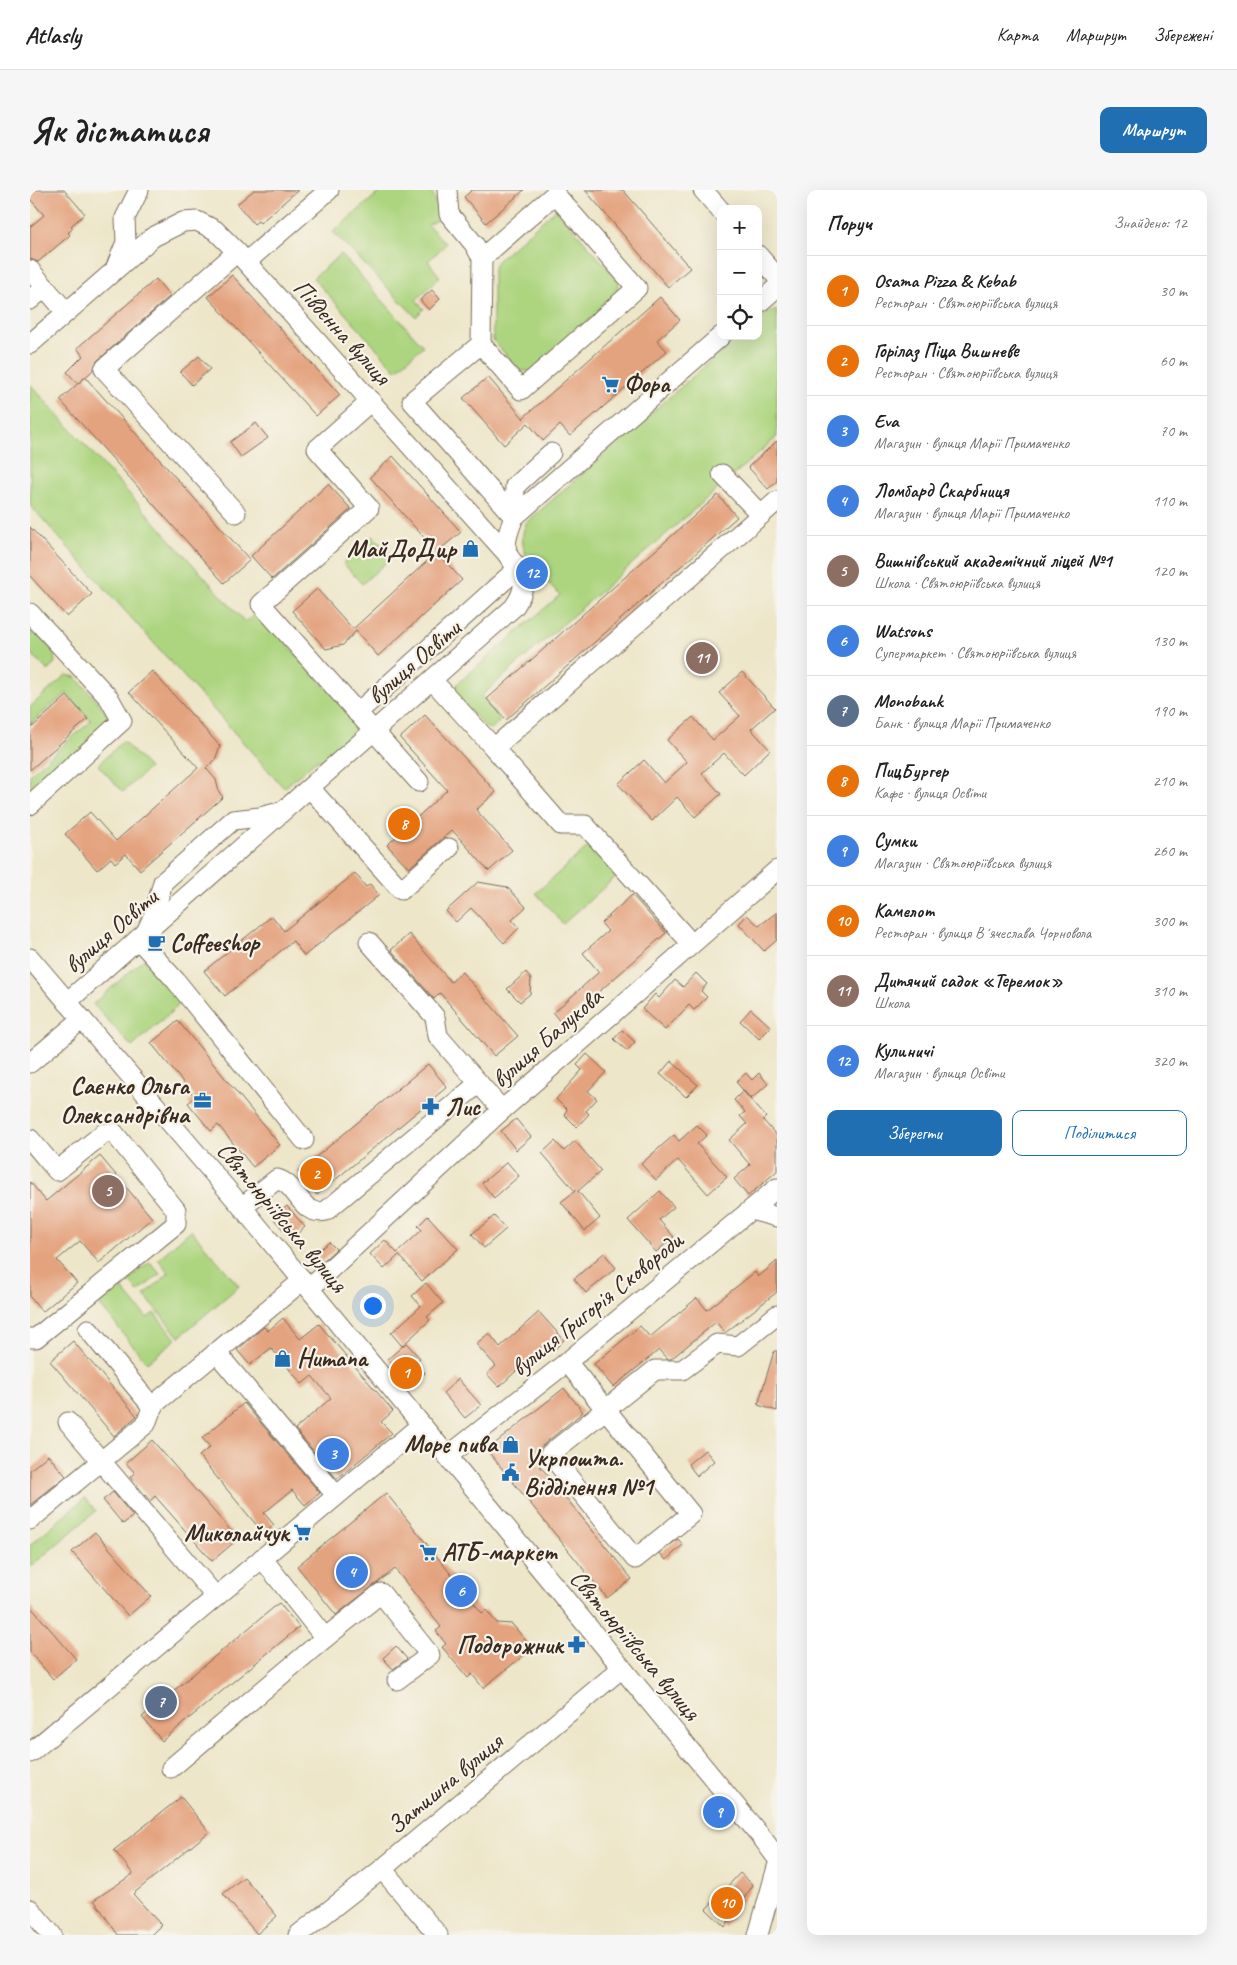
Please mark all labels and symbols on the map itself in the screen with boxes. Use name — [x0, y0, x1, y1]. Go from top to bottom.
street label: Південна вулиця — [286, 273, 399, 393]
place label: Фора — [624, 368, 672, 400]
supermarket icon: Фора — [600, 374, 620, 394]
place label: МайДоДир — [347, 533, 458, 565]
shop icon: МайДоДир — [460, 539, 480, 559]
pin: 12 — [516, 554, 548, 592]
street label: вулиця Освіти — [360, 611, 469, 712]
pin: 11 — [686, 639, 718, 677]
pin: 8 — [388, 805, 420, 843]
street label: вулиця Освіти — [57, 880, 166, 981]
place label: Coffeeshop — [170, 927, 262, 959]
cafe icon: Coffeeshop — [146, 933, 166, 953]
street label: вулиця Балукова — [485, 980, 611, 1095]
place label: Саєнко Ольга Олександрівна — [61, 1070, 191, 1131]
office icon: Саєнко Ольга Олександрівна — [193, 1090, 213, 1110]
place label: Лис — [445, 1091, 482, 1123]
pharmacy icon: Лис — [421, 1097, 441, 1117]
street label: Святоюріївська вулиця — [210, 1135, 355, 1300]
pin: 2 — [300, 1155, 332, 1193]
pin: 5 — [92, 1172, 124, 1210]
street label: вулиця Григорія Сковороди — [504, 1223, 691, 1383]
your location — [360, 1293, 386, 1319]
place label: Humana — [297, 1342, 370, 1374]
shop icon: Humana — [273, 1348, 293, 1368]
pin: 1 — [390, 1354, 422, 1392]
place label: Море пива — [404, 1428, 499, 1460]
shop icon: Море пива — [501, 1434, 521, 1454]
pin: 3 — [317, 1435, 349, 1473]
place label: Укрпошта. Відділення №1 — [524, 1442, 656, 1503]
public building icon: Укрпошта. Відділення №1 — [500, 1462, 520, 1482]
place label: Миколайчук — [184, 1517, 291, 1549]
supermarket icon: Миколайчук — [293, 1523, 313, 1543]
place label: АТБ-маркет — [442, 1536, 559, 1568]
supermarket icon: АТБ-маркет — [418, 1542, 438, 1562]
pin: 4 — [336, 1553, 368, 1591]
street label: Святоюріївська вулиця — [563, 1563, 708, 1728]
pin: 6 — [445, 1572, 477, 1610]
place label: Подорожник — [457, 1629, 565, 1661]
pharmacy icon: Подорожник — [567, 1635, 587, 1655]
pin: 7 — [145, 1683, 177, 1721]
street label: Затишна вулиця — [381, 1725, 511, 1842]
pin: 9 — [703, 1793, 735, 1831]
pin: 10 — [711, 1884, 743, 1922]

